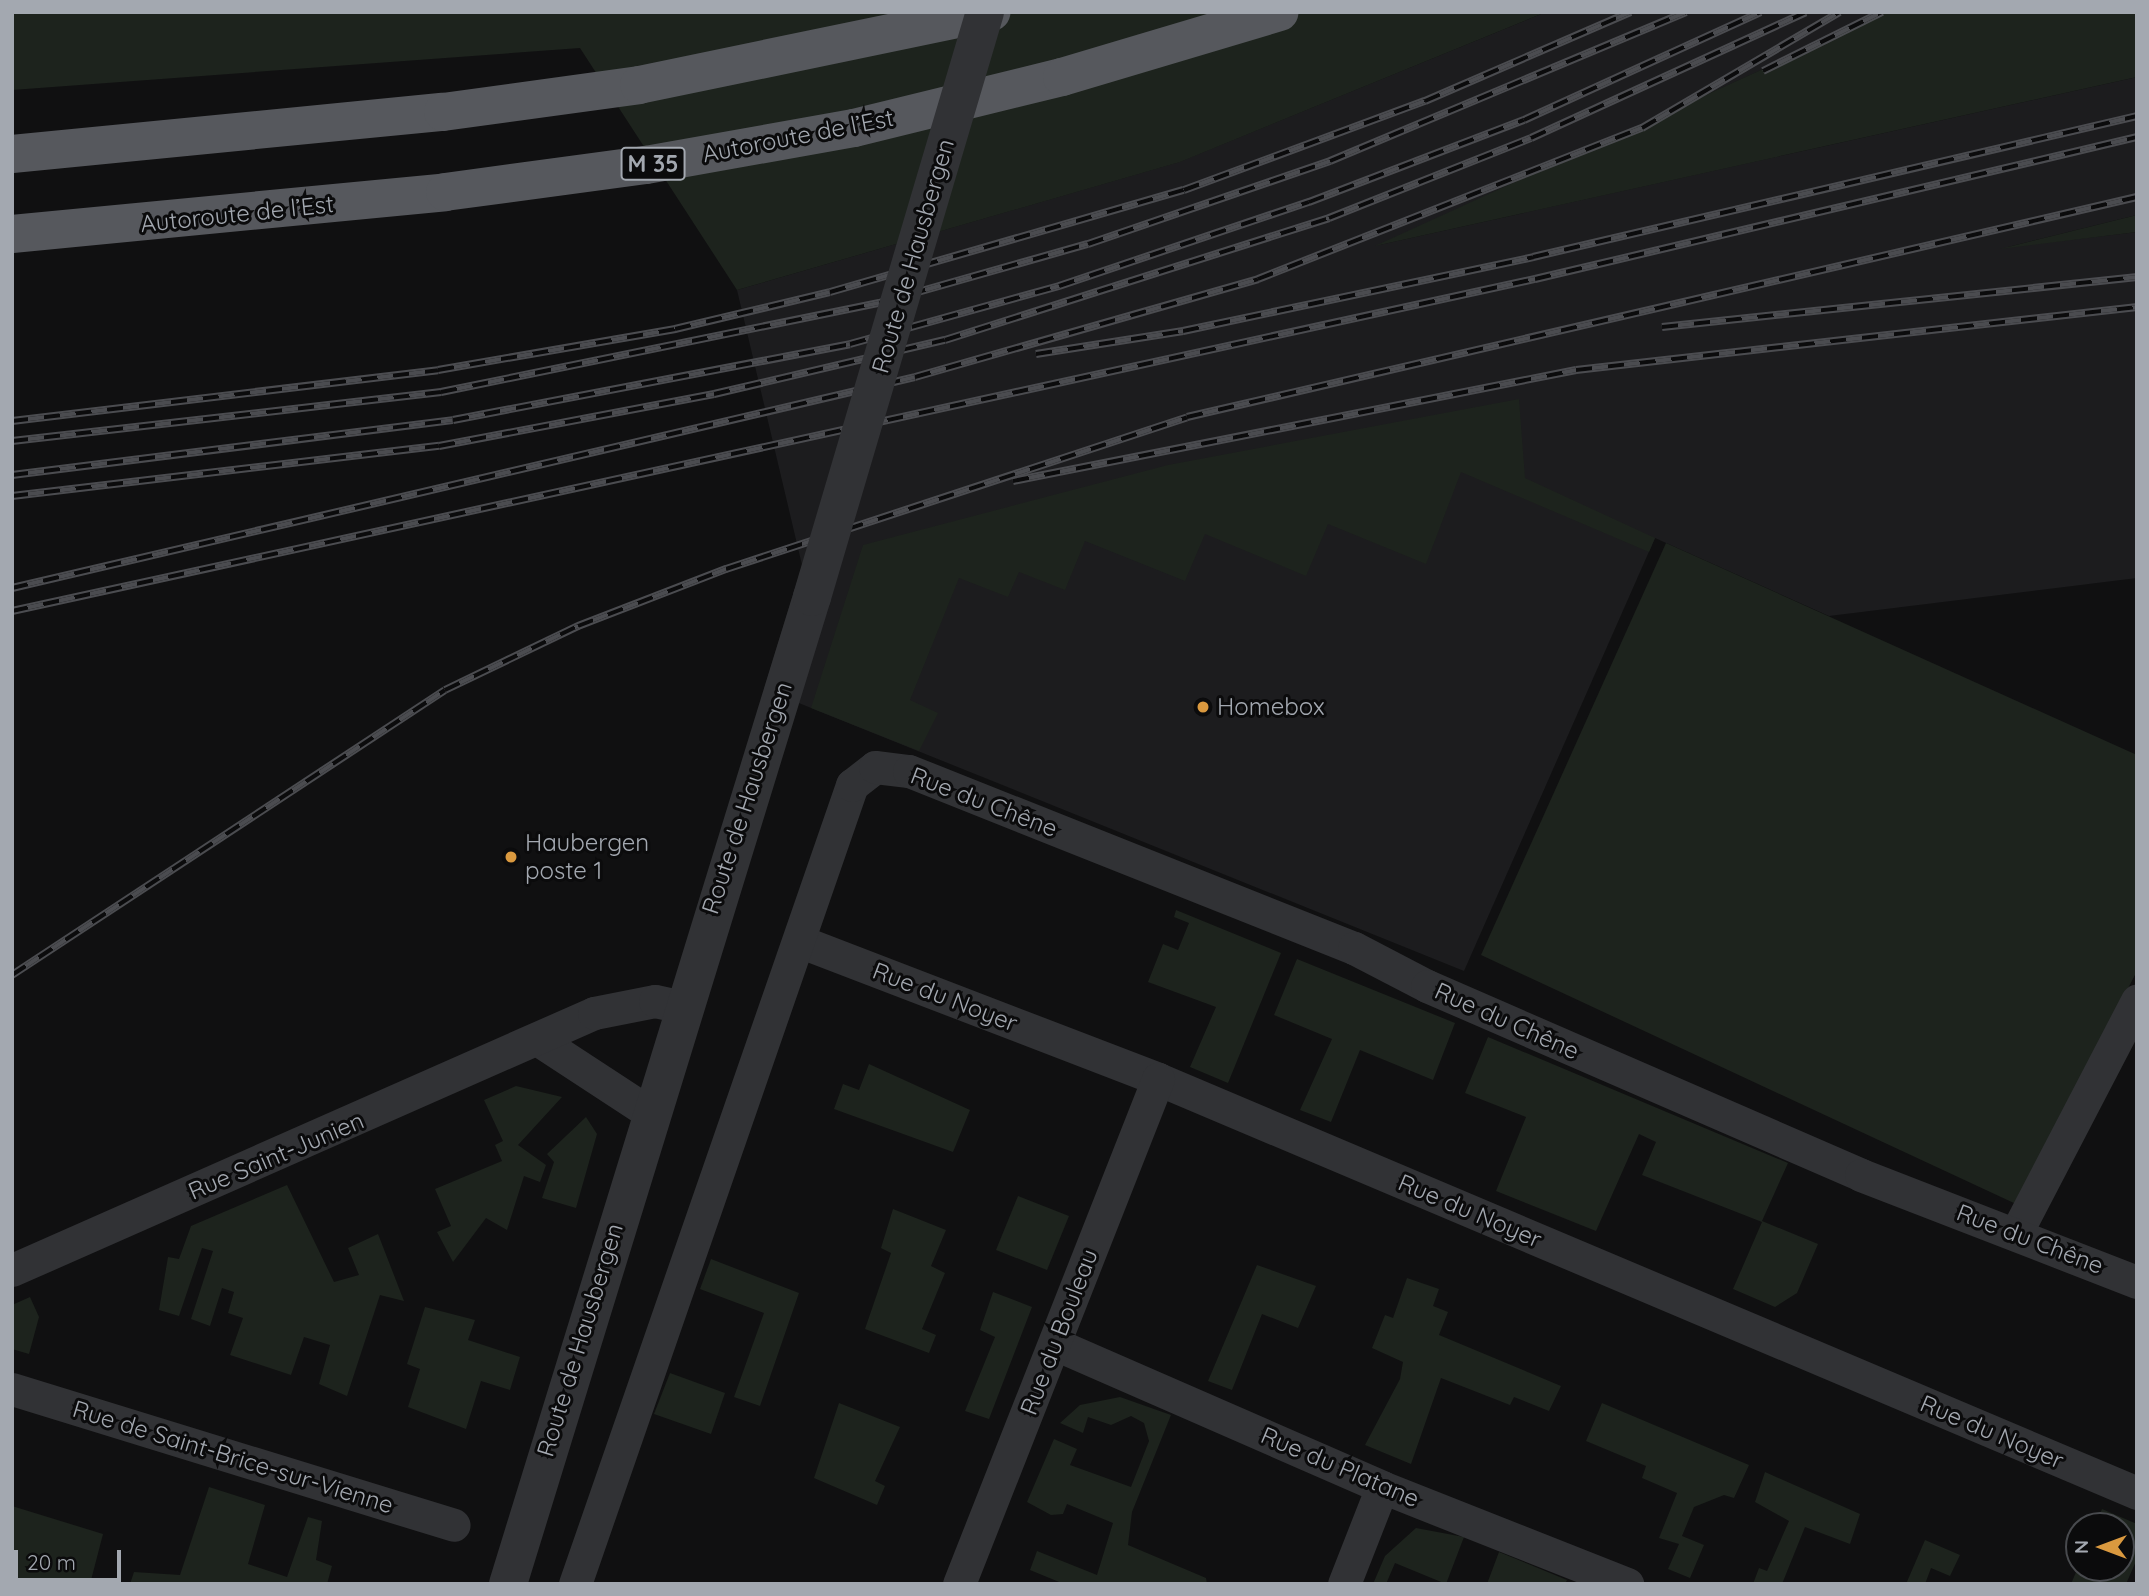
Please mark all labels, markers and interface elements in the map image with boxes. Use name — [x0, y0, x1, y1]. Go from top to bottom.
street label: Autoroute de l’Est — [700, 103, 896, 169]
street label: Route de Hausbergen — [866, 136, 960, 376]
road number: M 35 — [620, 144, 686, 183]
street label: Autoroute de l’Est — [139, 190, 335, 238]
street label: Route de Hausbergen — [696, 678, 798, 918]
place label: Homebox — [1217, 693, 1325, 721]
marker: Homebox — [1195, 699, 1211, 715]
street label: Rue du Chêne — [906, 761, 1062, 843]
place label: Haubergen poste 1 — [525, 829, 649, 885]
marker: Haubergen poste 1 — [503, 849, 519, 865]
street label: Rue du Noyer — [868, 956, 1022, 1038]
street label: Rue du Chêne — [1430, 976, 1584, 1066]
street label: Rue Saint-Junien — [184, 1106, 368, 1206]
street label: Rue du Noyer — [1394, 1168, 1546, 1254]
street label: Rue du Chêne — [1952, 1198, 2108, 1280]
street label: Route de Hausbergen — [531, 1220, 629, 1460]
street label: Rue du Bouleau — [1014, 1245, 1104, 1419]
street label: Rue du Noyer — [1916, 1389, 2068, 1475]
street label: Rue de Saint-Brice-sur-Vienne — [69, 1394, 397, 1520]
street label: Rue du Platane — [1256, 1421, 1424, 1513]
north arrow — [2065, 1512, 2135, 1582]
scale bar — [18, 1536, 124, 1580]
text: N — [2069, 1540, 2093, 1554]
text: 20 m — [27, 1549, 76, 1575]

